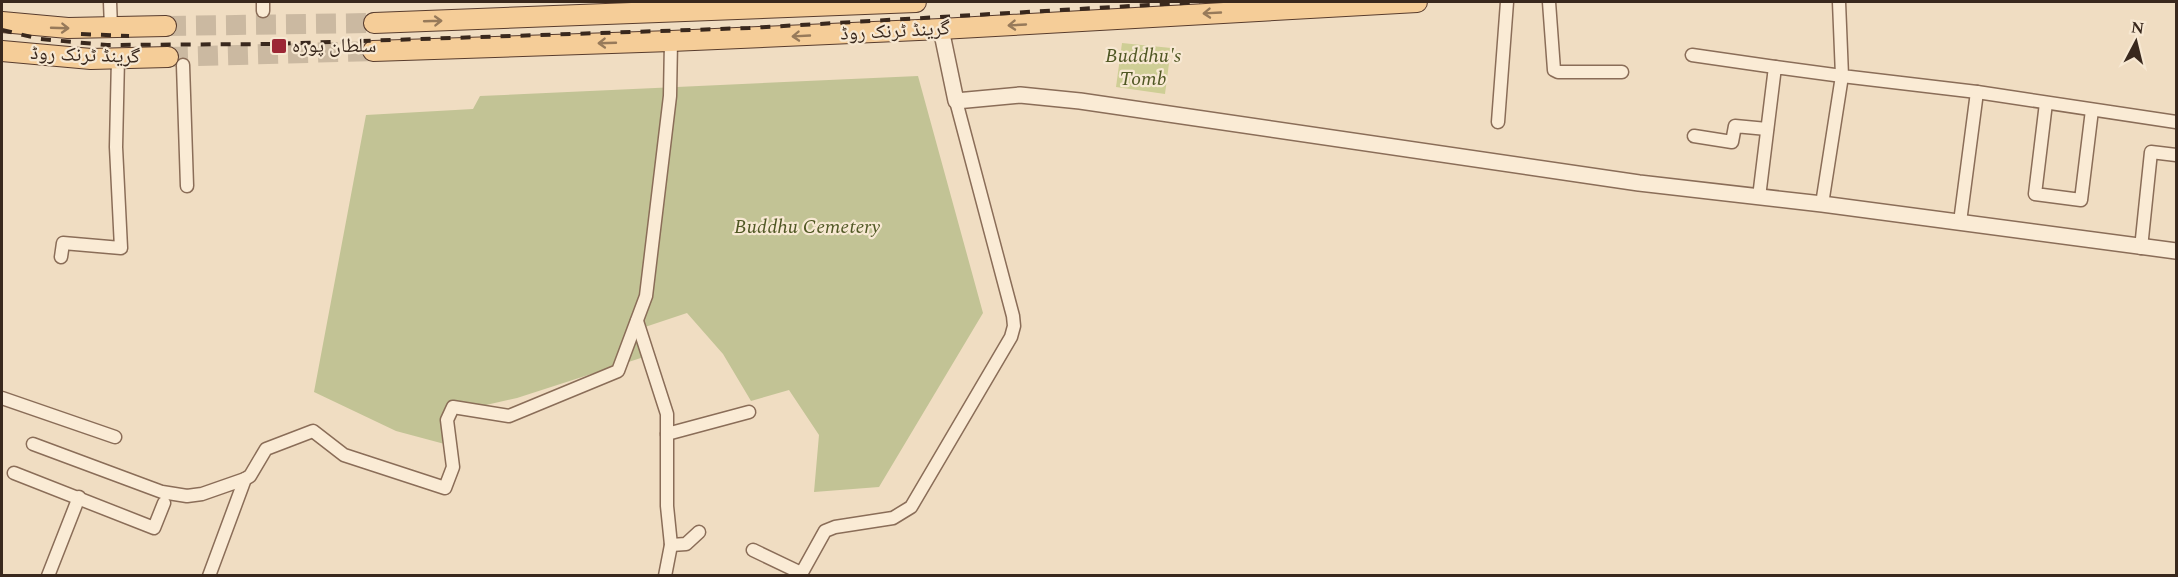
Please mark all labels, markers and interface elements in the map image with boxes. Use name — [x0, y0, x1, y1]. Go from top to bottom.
one-way arrow — [1202, 8, 1222, 19]
north arrow — [2106, 12, 2166, 72]
street label: گرینڈ ٹرنک روڈ — [839, 13, 951, 49]
one-way arrow — [422, 15, 442, 26]
text: N — [2130, 15, 2146, 41]
one-way arrow — [1008, 19, 1028, 30]
one-way arrow — [49, 22, 69, 33]
one-way arrow — [792, 30, 812, 41]
place label: سلطان پورہ — [292, 31, 377, 61]
marker: سلطان پورہ — [270, 37, 288, 55]
street label: گرینڈ ٹرنک روڈ — [30, 38, 141, 72]
one-way arrow — [597, 38, 617, 49]
park label: Buddhu's Tomb — [1105, 41, 1181, 94]
park label: Buddhu Cemetery — [734, 212, 880, 242]

